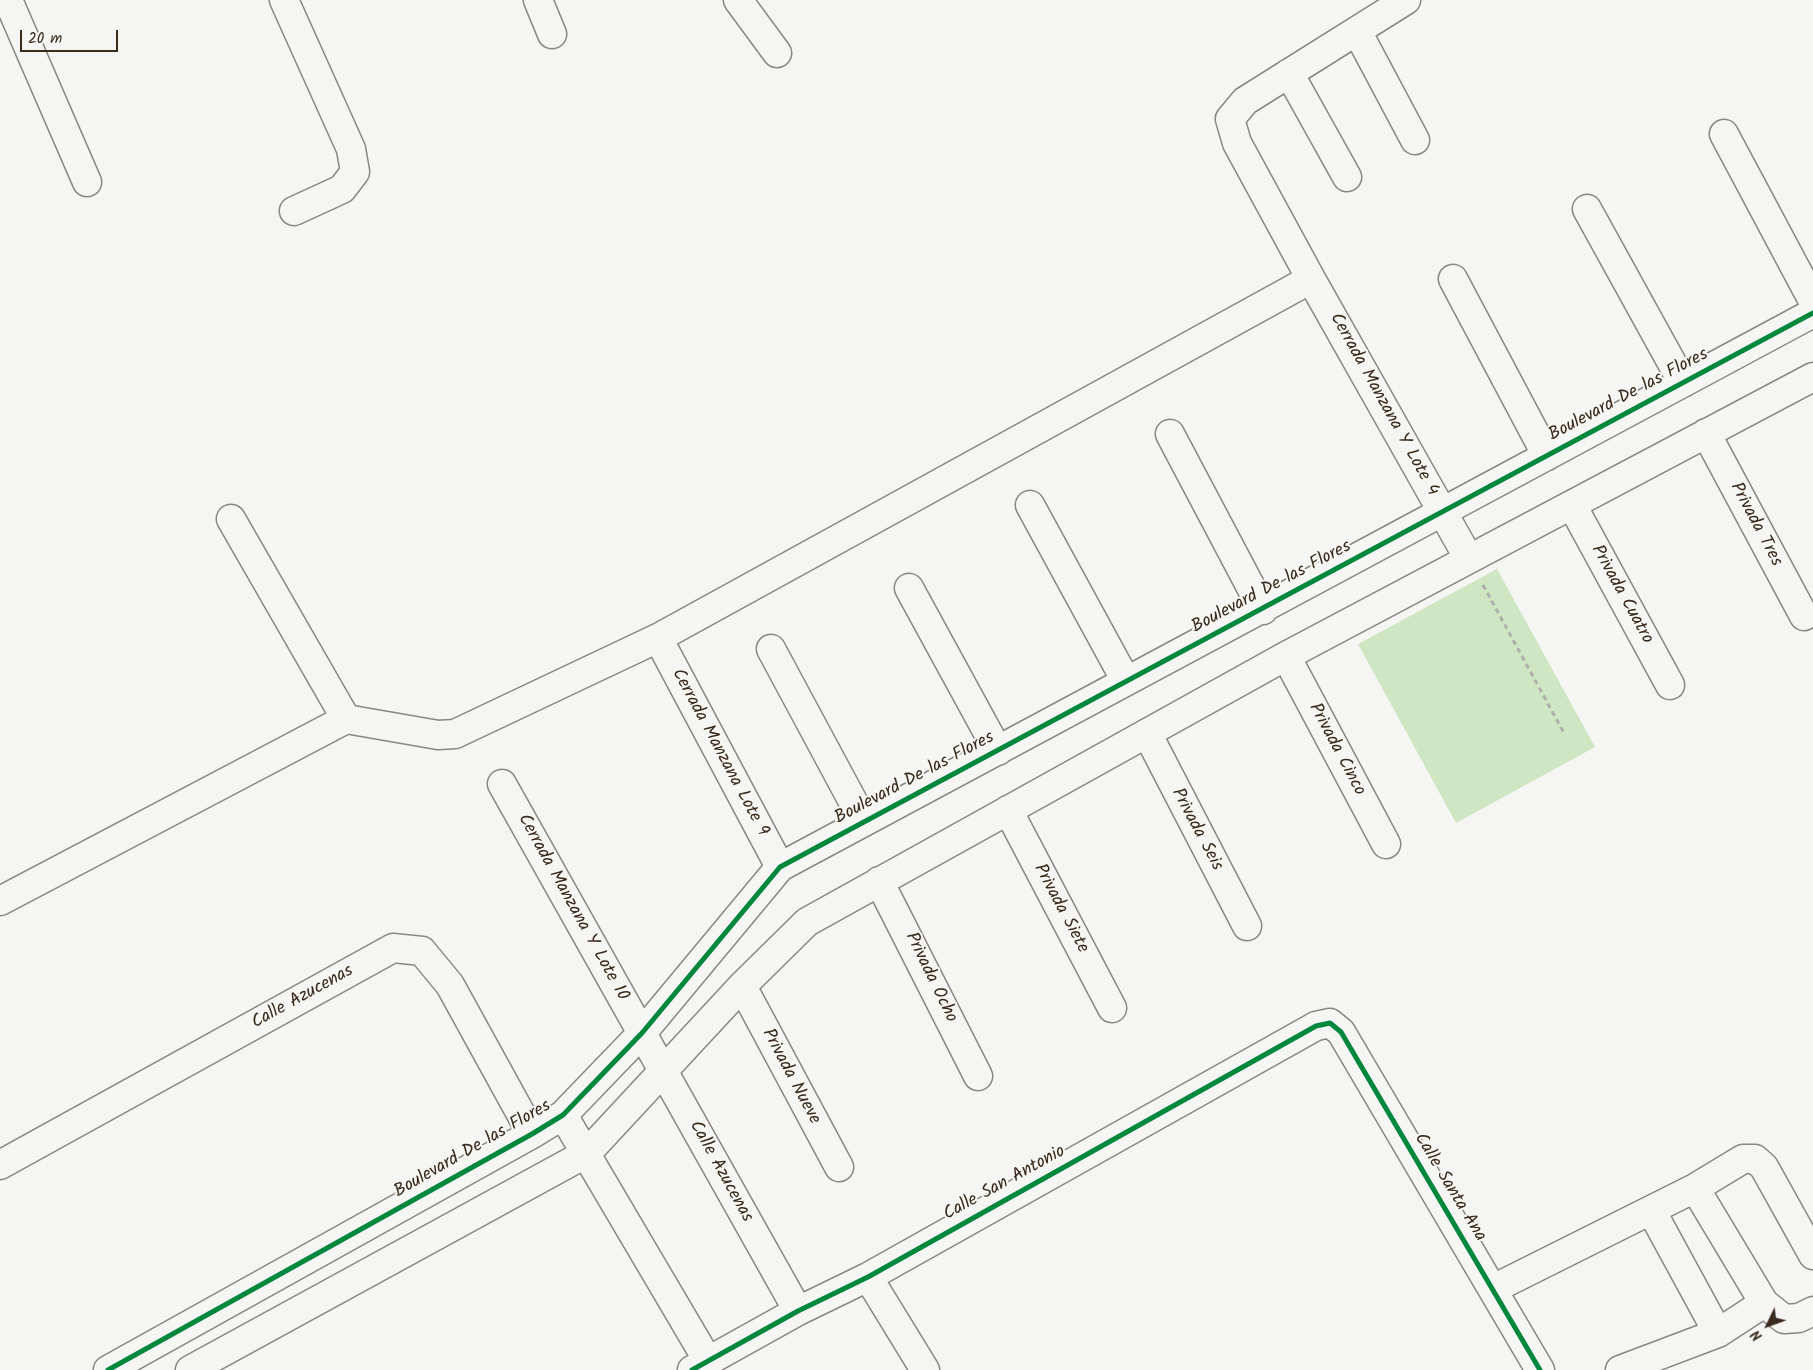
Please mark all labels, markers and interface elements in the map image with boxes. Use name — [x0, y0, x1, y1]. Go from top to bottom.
scale bar — [22, 20, 120, 52]
text: 20 m — [28, 27, 62, 51]
street label: Cerrada Manzana Y Lote 4 — [1324, 310, 1442, 500]
street label: Boulevard De las Flores — [1546, 345, 1712, 447]
street label: Privada Tres — [1724, 479, 1786, 571]
street label: Boulevard De las Flores — [1189, 537, 1355, 639]
street label: Privada Cuatro — [1585, 542, 1657, 648]
street label: Cerrada Manzana Lote 9 — [666, 665, 772, 841]
street label: Privada Cinco — [1303, 700, 1369, 800]
street label: Boulevard De las Flores — [832, 728, 998, 830]
street label: Privada Seis — [1165, 785, 1227, 875]
street label: Cerrada Manzana Y Lote 10 — [512, 811, 632, 1005]
street label: Privada Siete — [1028, 861, 1092, 957]
street label: Privada Ocho — [899, 929, 961, 1027]
street label: Calle Azucenas — [248, 961, 358, 1035]
street label: Privada Nueve — [756, 1025, 824, 1129]
street label: Boulevard De las Flores — [391, 1096, 555, 1204]
street label: Calle Azucenas — [683, 1117, 757, 1227]
street label: Calle Santa Ana — [1408, 1130, 1490, 1246]
street label: Calle San Antonio — [940, 1142, 1070, 1226]
north arrow — [1743, 1300, 1793, 1350]
text: N — [1746, 1324, 1768, 1346]

